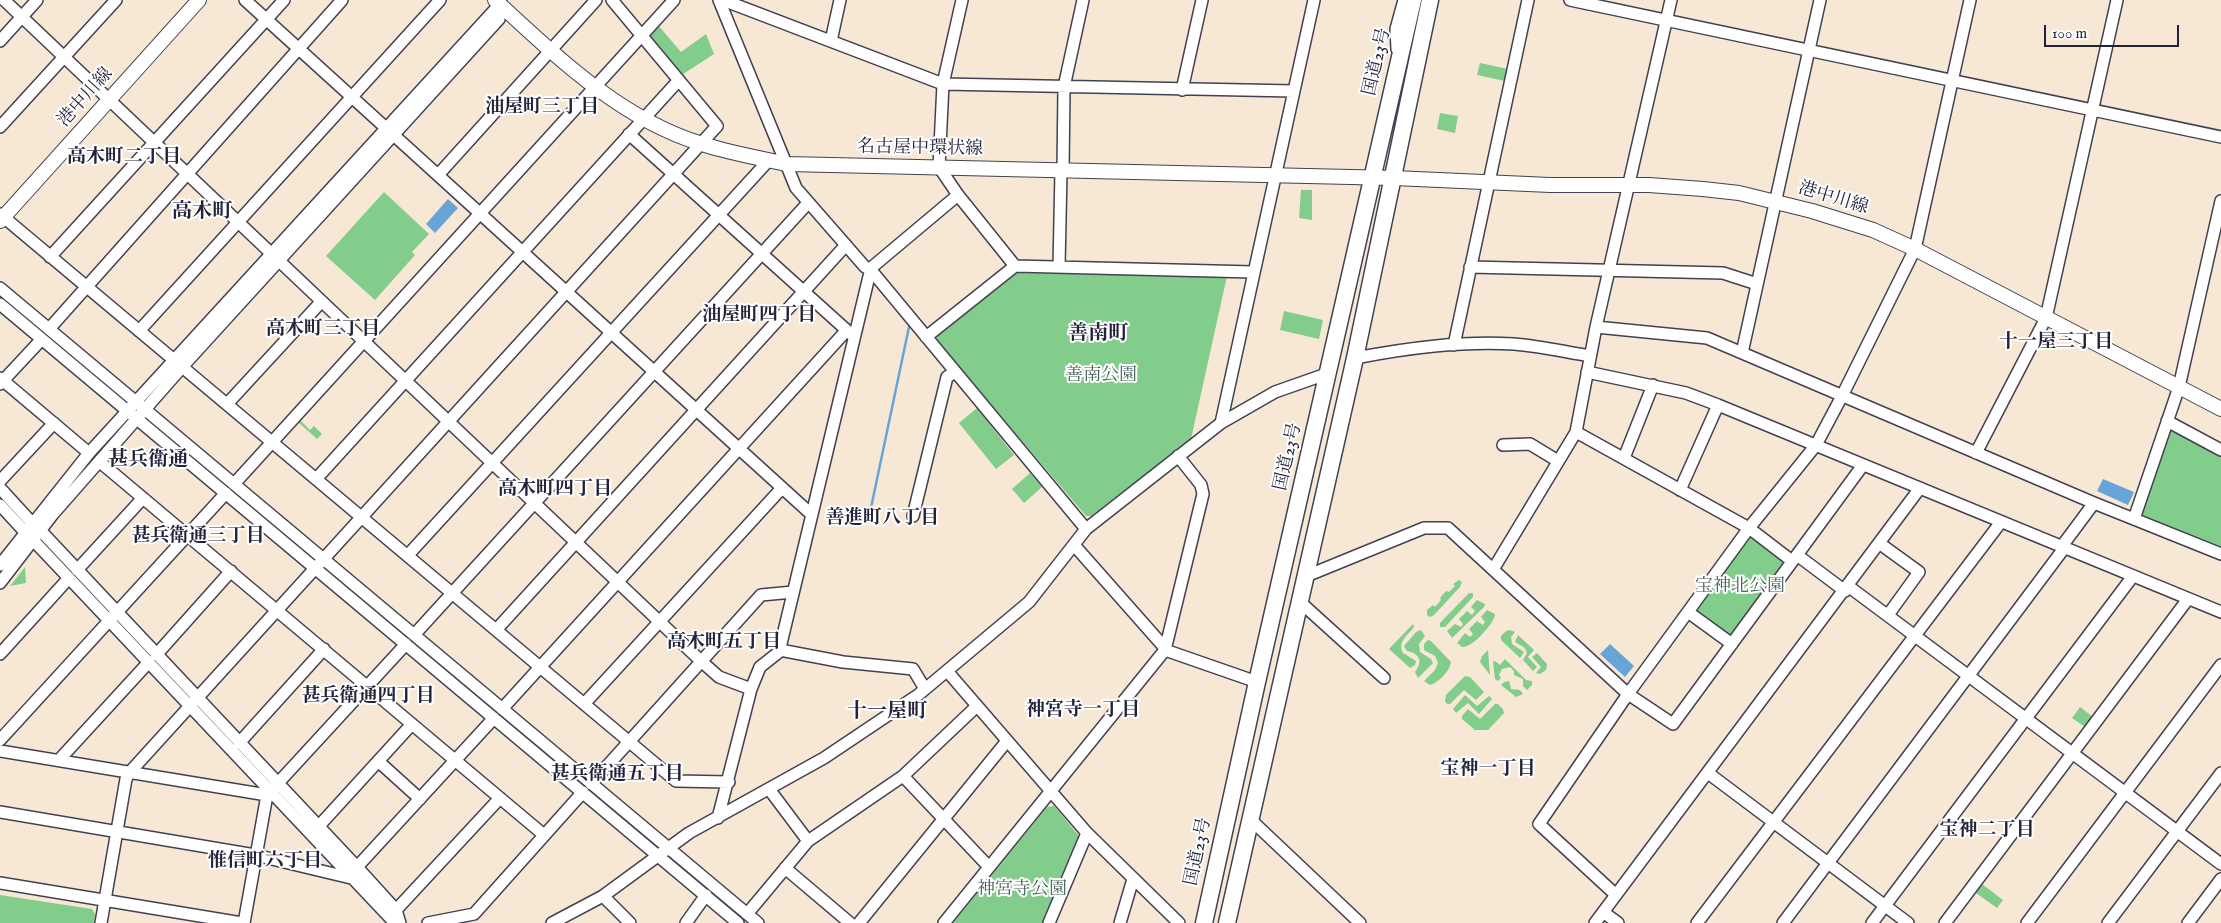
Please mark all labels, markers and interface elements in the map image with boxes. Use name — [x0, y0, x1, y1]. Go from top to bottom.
scale bar — [2046, 15, 2181, 47]
text: 100 m — [2052, 24, 2087, 43]
street label: 国道23号 — [1360, 26, 1396, 98]
street label: 港中川線 — [54, 64, 118, 132]
district label: 油屋町三丁目 — [485, 97, 599, 119]
street label: 名古屋中環状線 — [857, 137, 983, 161]
district label: 高木町二丁目 — [67, 147, 181, 169]
street label: 港中川線 — [1795, 178, 1871, 220]
district label: 高木町 — [172, 201, 232, 225]
district label: 油屋町四丁目 — [702, 305, 816, 327]
district label: 高木町三丁目 — [266, 319, 380, 341]
district label: 善南町 — [1068, 323, 1128, 347]
district label: 十一屋三丁目 — [1999, 332, 2113, 354]
park label: 善南公園 — [1065, 365, 1137, 387]
street label: 国道23号 — [1271, 421, 1307, 493]
district label: 甚兵衛通 — [108, 449, 188, 473]
district label: 高木町四丁目 — [498, 479, 612, 501]
district label: 善進町八丁目 — [825, 508, 939, 530]
district label: 甚兵衛通三丁目 — [132, 526, 264, 548]
park label: 宝神北公園 — [1695, 576, 1785, 598]
district label: 高木町五丁目 — [667, 632, 781, 654]
district label: 甚兵衛通四丁目 — [302, 686, 434, 708]
district label: 神宮寺一丁目 — [1026, 700, 1140, 722]
district label: 十一屋町 — [847, 701, 927, 725]
district label: 宝神一丁目 — [1441, 759, 1535, 781]
district label: 甚兵衛通五丁目 — [551, 764, 683, 786]
street label: 国道23号 — [1181, 816, 1217, 888]
district label: 宝神二丁目 — [1940, 820, 2034, 842]
district label: 惟信町六丁目 — [208, 851, 322, 873]
park label: 神宮寺公園 — [977, 879, 1067, 901]

